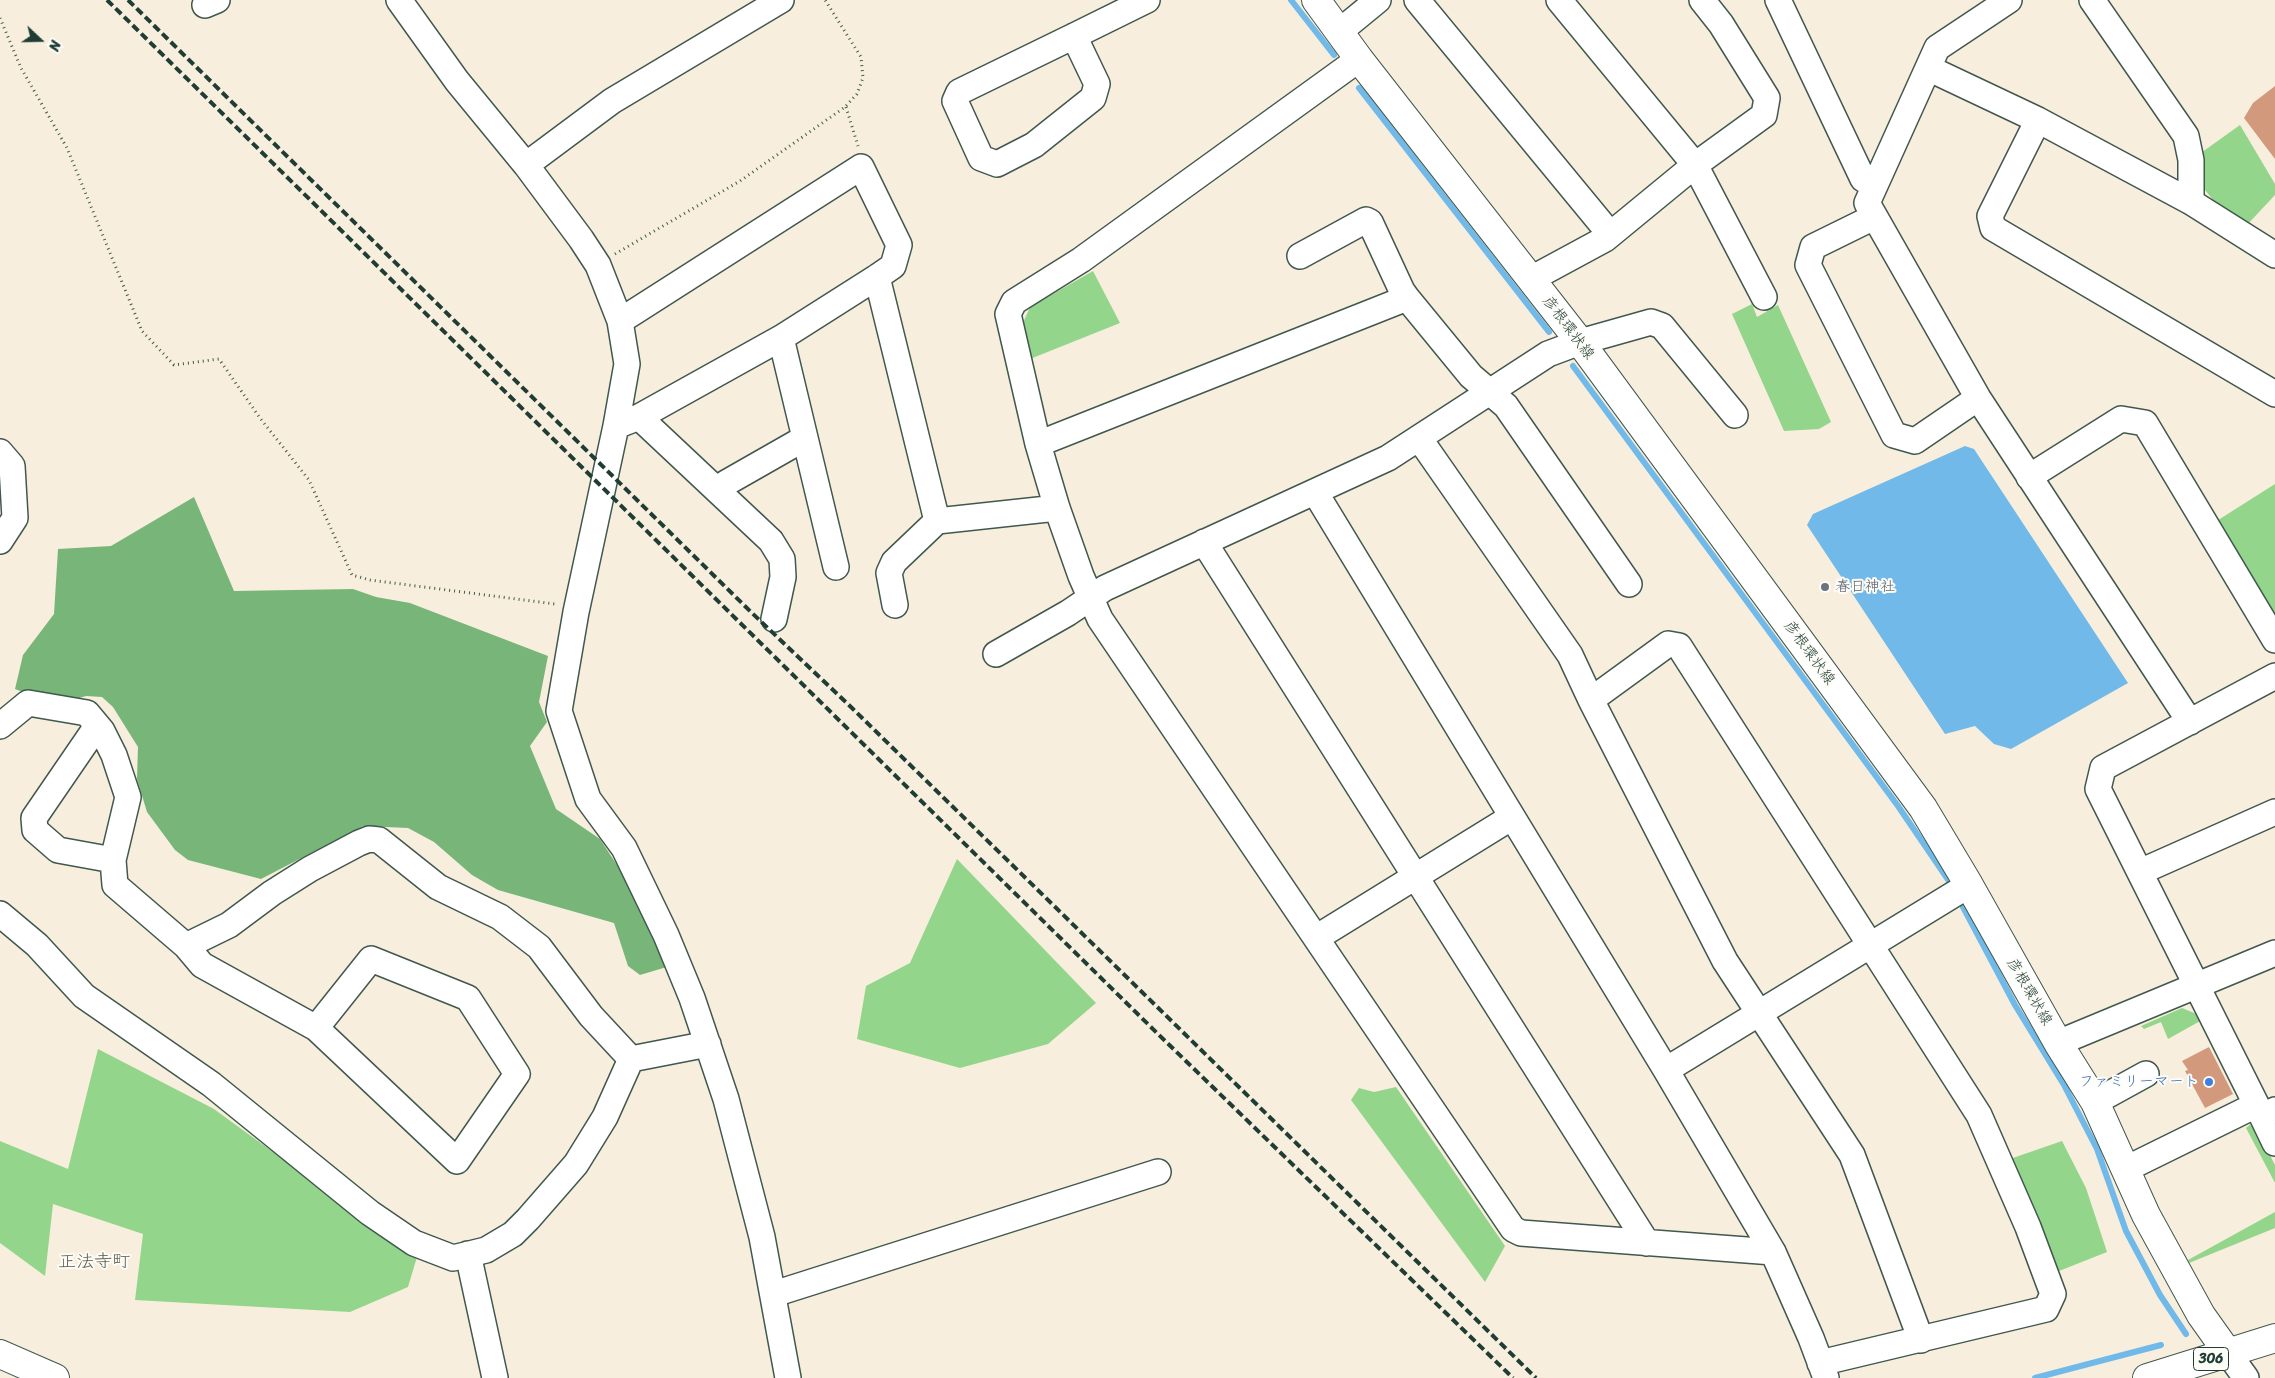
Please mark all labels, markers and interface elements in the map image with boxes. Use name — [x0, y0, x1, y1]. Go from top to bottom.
north arrow — [15, 15, 65, 65]
text: N — [41, 37, 68, 55]
street label: 彦根環状線 — [1538, 293, 1598, 363]
place label: 春日神社 — [1835, 578, 1895, 596]
marker: 春日神社 — [1819, 581, 1831, 593]
street label: 彦根環状線 — [1780, 617, 1838, 689]
street label: 彦根環状線 — [2002, 955, 2056, 1029]
place label: ファミリーマート — [2079, 1073, 2199, 1091]
marker: ファミリーマート — [2203, 1076, 2215, 1088]
district label: 正法寺町 — [58, 1251, 130, 1273]
road number: 306 — [2194, 1348, 2228, 1370]

